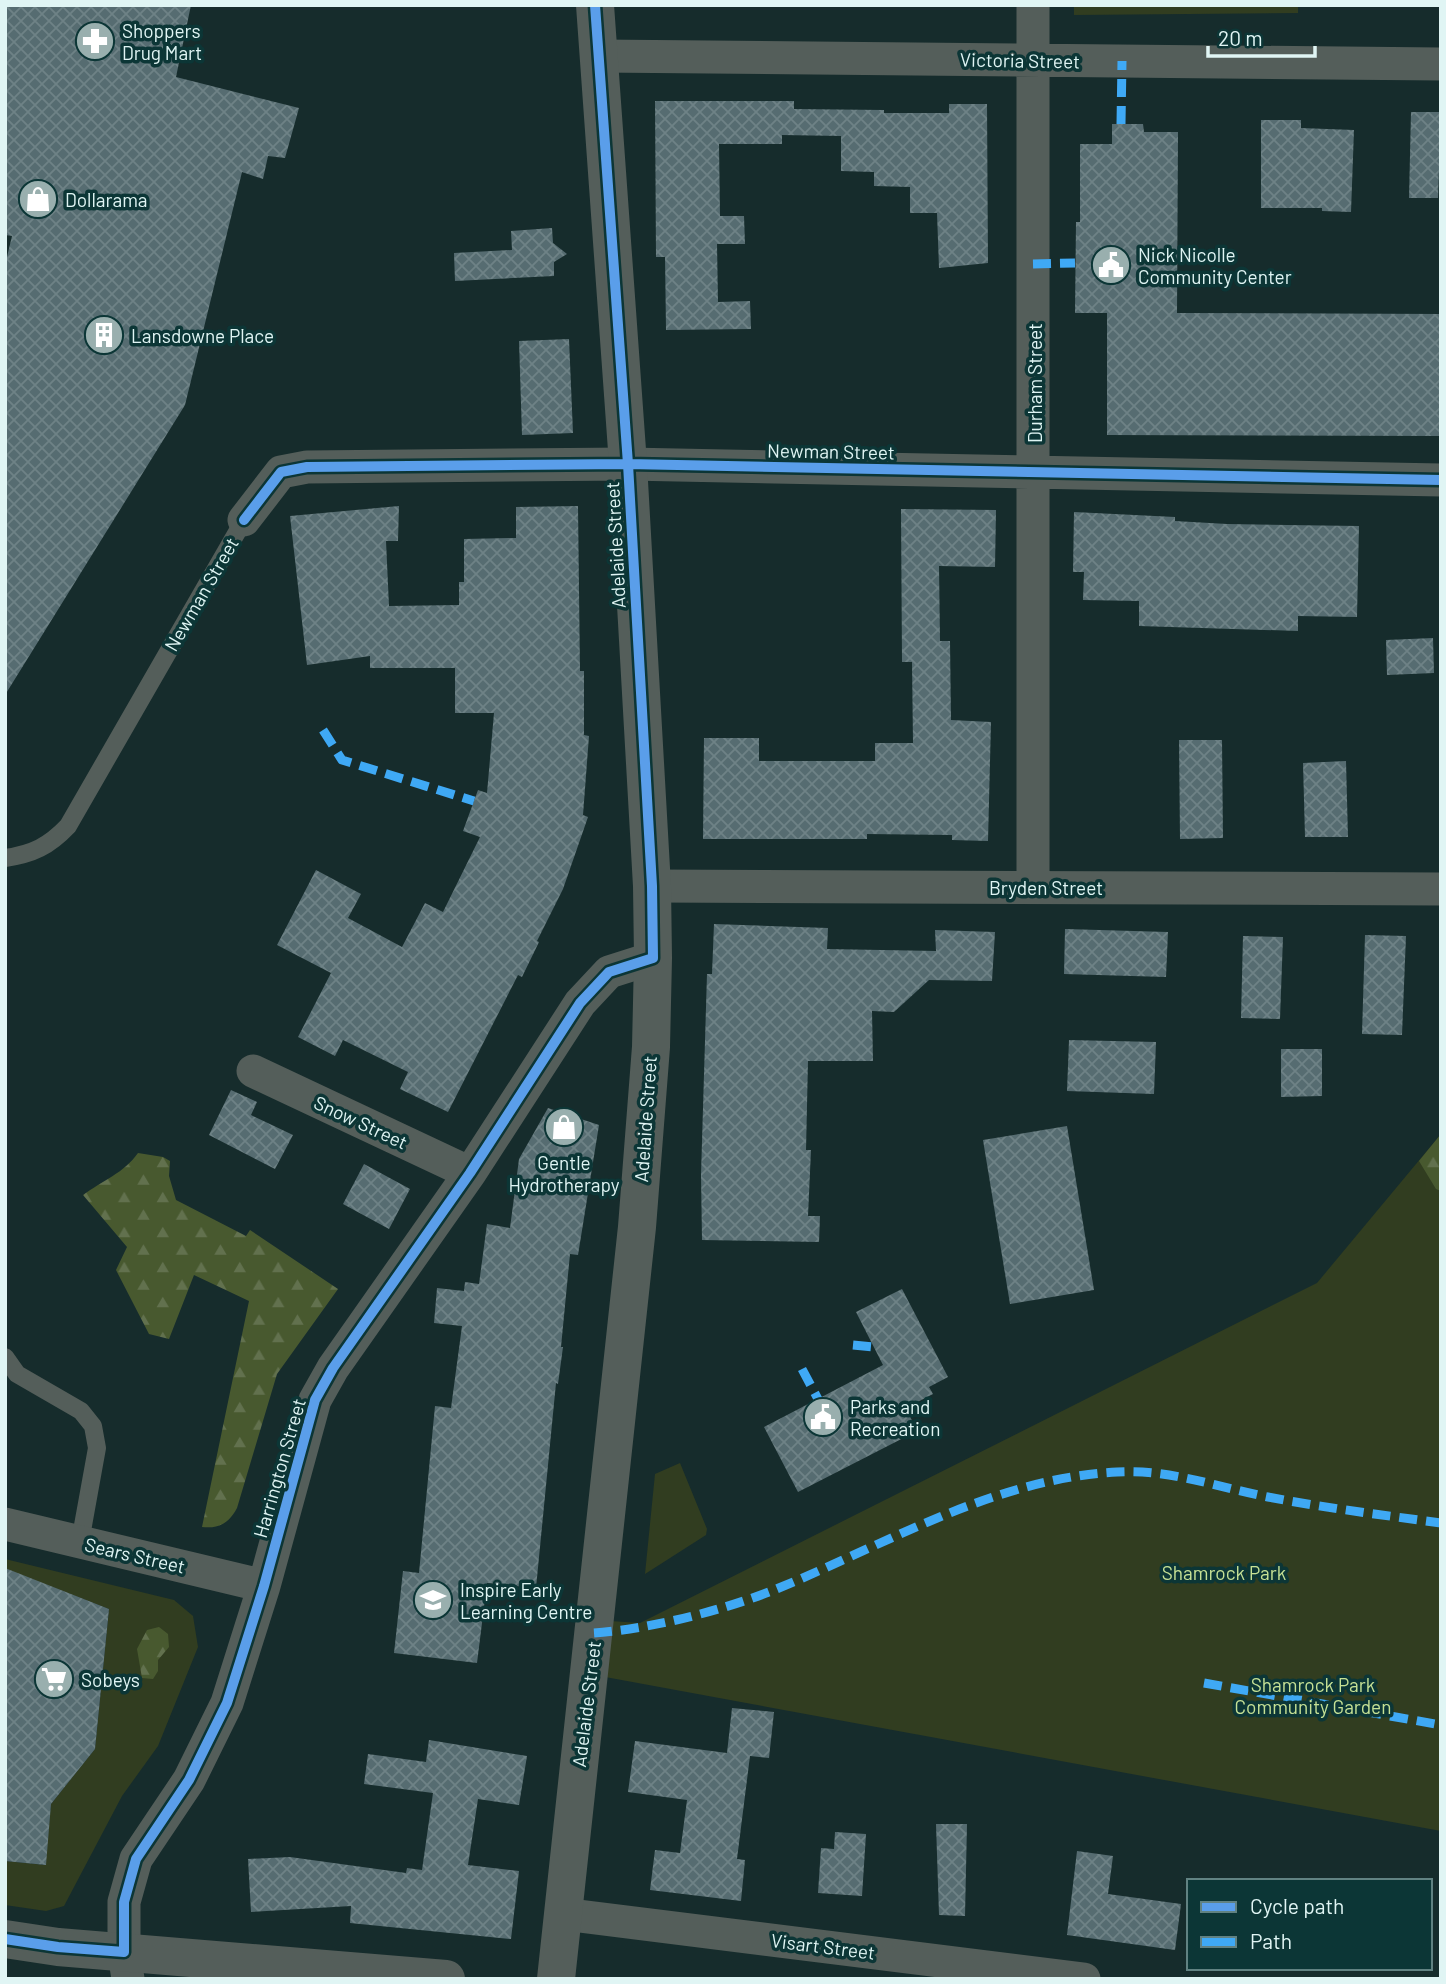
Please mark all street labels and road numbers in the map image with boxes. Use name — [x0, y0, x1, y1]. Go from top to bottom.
street label: Victoria Street — [960, 47, 1080, 73]
street label: Durham Street — [1023, 323, 1046, 443]
street label: Newman Street — [767, 438, 895, 464]
street label: Adelaide Street — [600, 481, 630, 609]
street label: Newman Street — [159, 533, 243, 655]
street label: Bryden Street — [989, 876, 1103, 899]
street label: Adelaide Street — [629, 1055, 661, 1183]
street label: Snow Street — [311, 1090, 411, 1154]
street label: Harrington Street — [248, 1396, 310, 1540]
street label: Sears Street — [82, 1532, 188, 1578]
street label: Adelaide Street — [567, 1640, 605, 1768]
street label: Visart Street — [770, 1928, 876, 1964]

